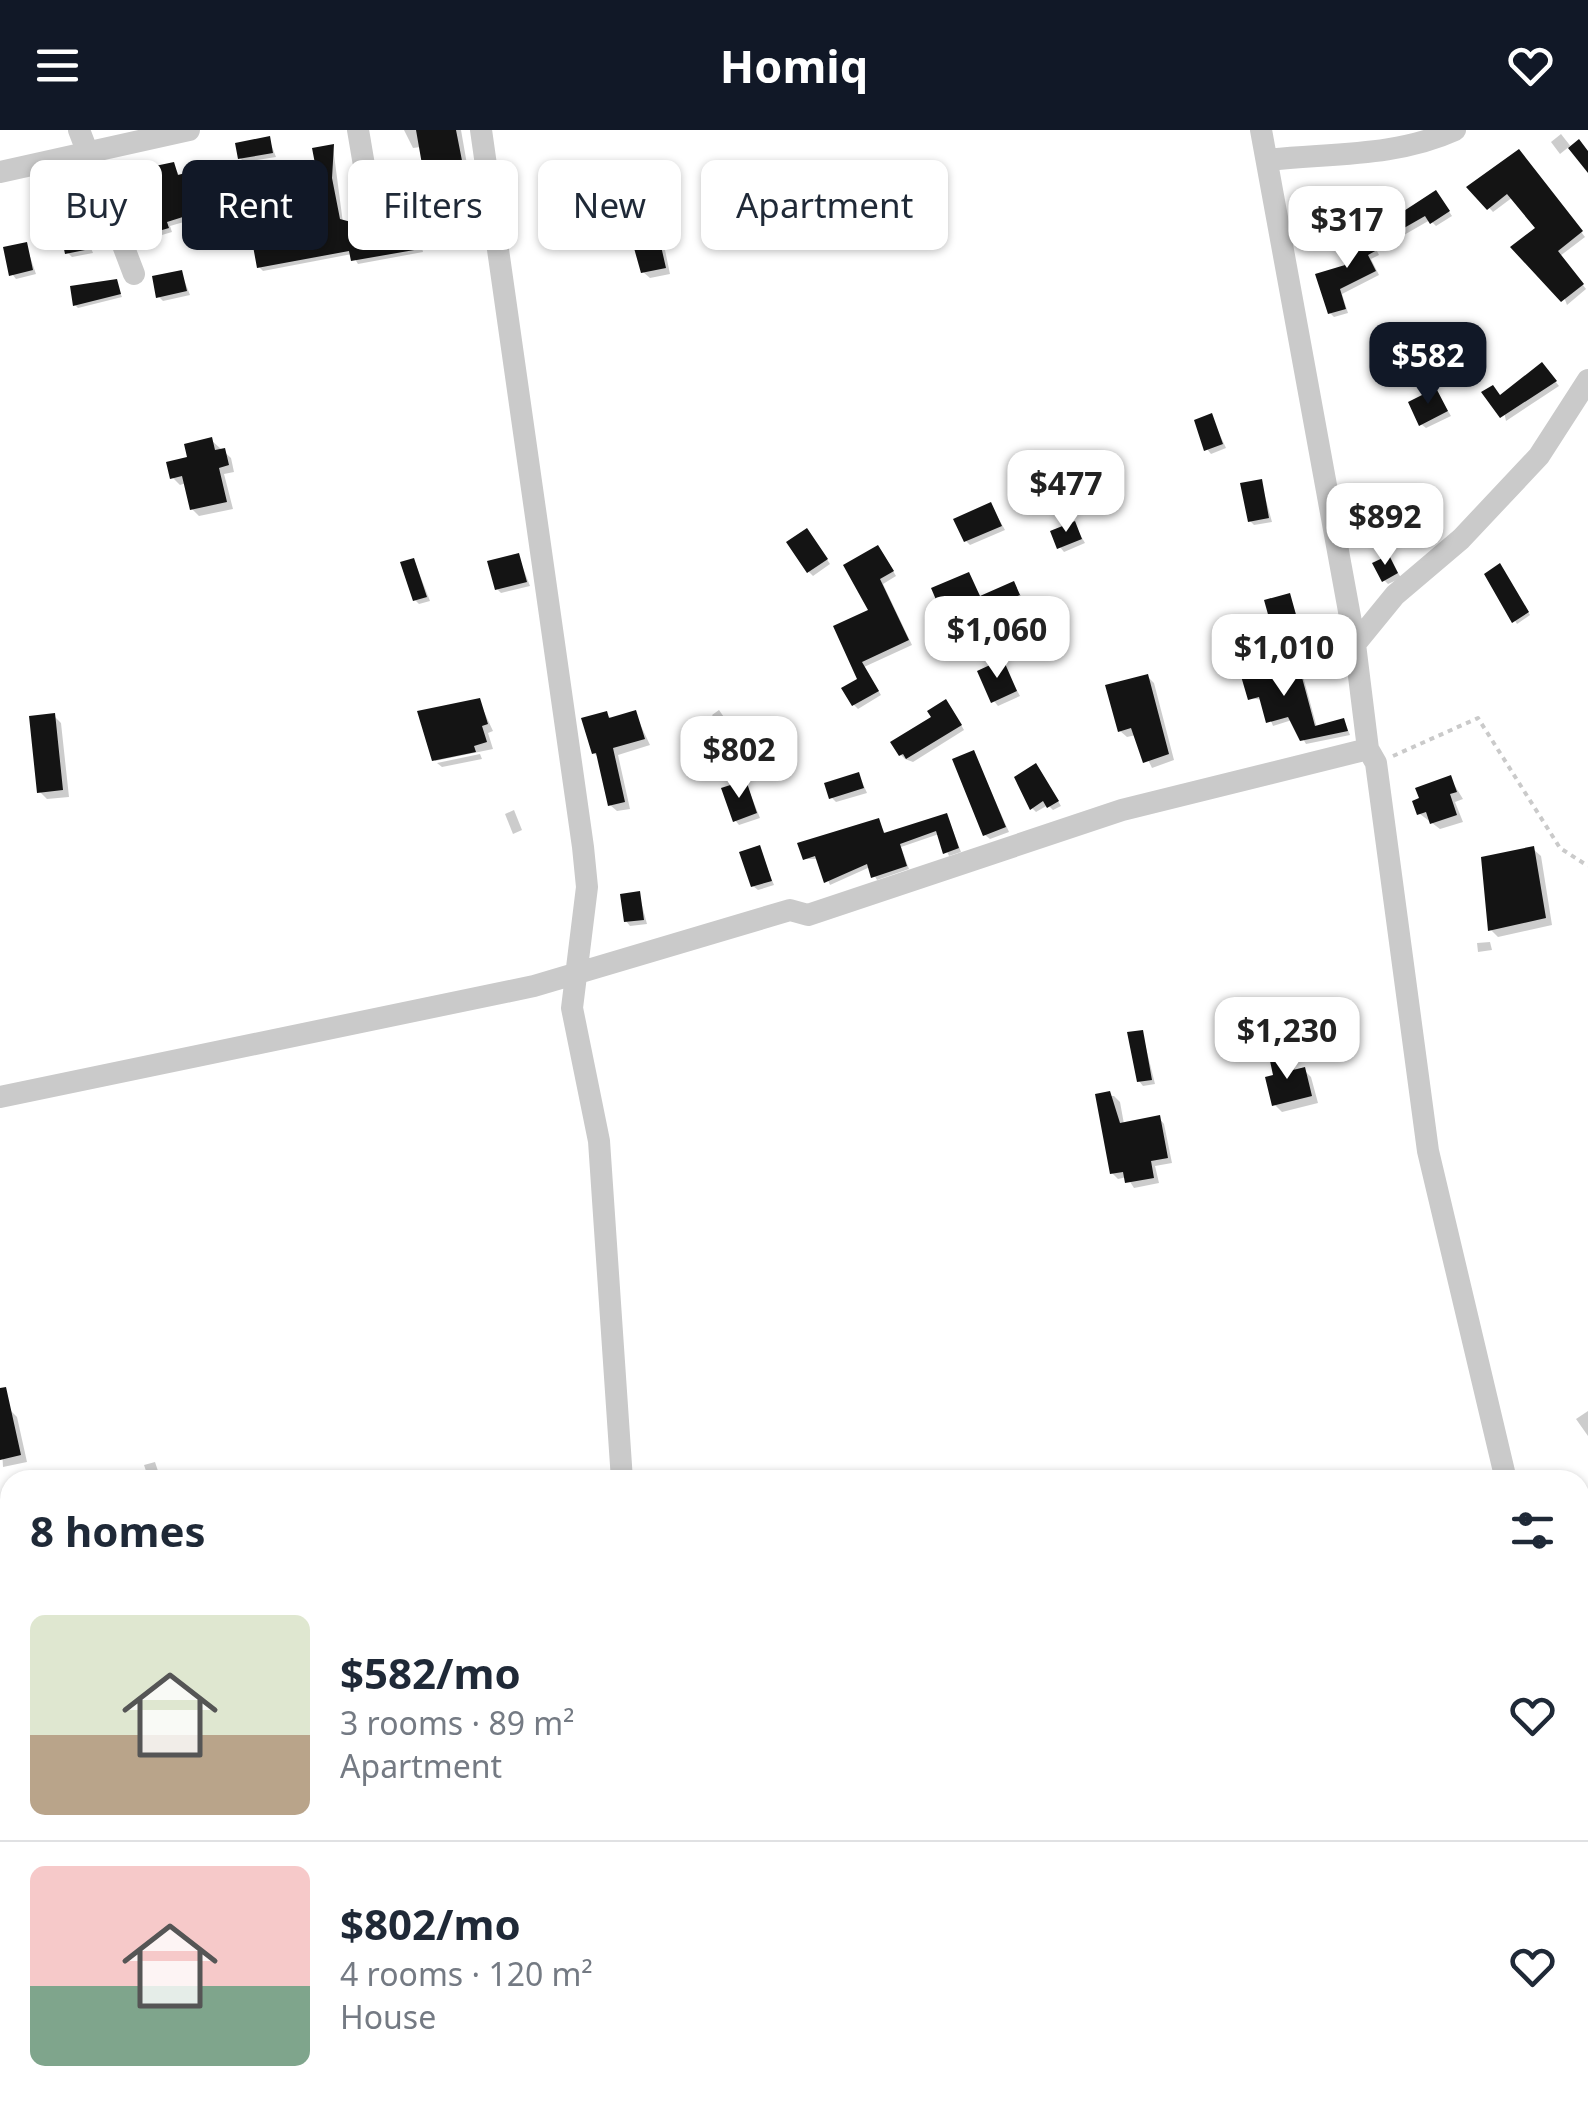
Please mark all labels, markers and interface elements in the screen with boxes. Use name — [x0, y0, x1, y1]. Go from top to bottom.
text: Homiq — [720, 35, 868, 96]
icon: menu — [30, 38, 85, 93]
icon: heart — [1503, 38, 1558, 93]
chip: Buy — [30, 160, 162, 250]
chip: Rent — [182, 160, 328, 250]
chip: Filters — [348, 160, 518, 250]
chip: New — [538, 160, 681, 250]
chip: Apartment — [701, 160, 948, 250]
pin: $317 — [1288, 186, 1406, 271]
text: $317 — [1310, 197, 1384, 240]
pin: $582 — [1369, 322, 1487, 407]
text: $582 — [1391, 333, 1465, 376]
pin: $477 — [1007, 450, 1125, 535]
text: $477 — [1029, 461, 1103, 504]
pin: $892 — [1326, 483, 1444, 568]
text: $892 — [1348, 494, 1422, 537]
pin: $1,060 — [916, 596, 1078, 681]
text: $1,060 — [947, 607, 1047, 650]
pin: $1,010 — [1203, 614, 1365, 699]
text: $1,010 — [1234, 625, 1334, 668]
pin: $802 — [680, 716, 798, 801]
text: $802 — [702, 727, 776, 770]
pin: $1,230 — [1206, 997, 1368, 1082]
text: $1,230 — [1237, 1008, 1337, 1051]
text: 8 homes — [30, 1502, 206, 1559]
icon: filters — [1505, 1503, 1560, 1558]
text: $582/mo — [340, 1644, 521, 1701]
icon: home — [110, 1655, 230, 1775]
icon: heart — [1505, 1688, 1560, 1743]
text: 3 rooms · 89 m² — [340, 1701, 574, 1744]
text: Apartment — [340, 1744, 502, 1787]
text: $802/mo — [340, 1895, 521, 1952]
icon: home — [110, 1906, 230, 2026]
icon: heart — [1505, 1939, 1560, 1994]
text: 4 rooms · 120 m² — [340, 1952, 593, 1995]
text: House — [340, 1995, 436, 2038]

